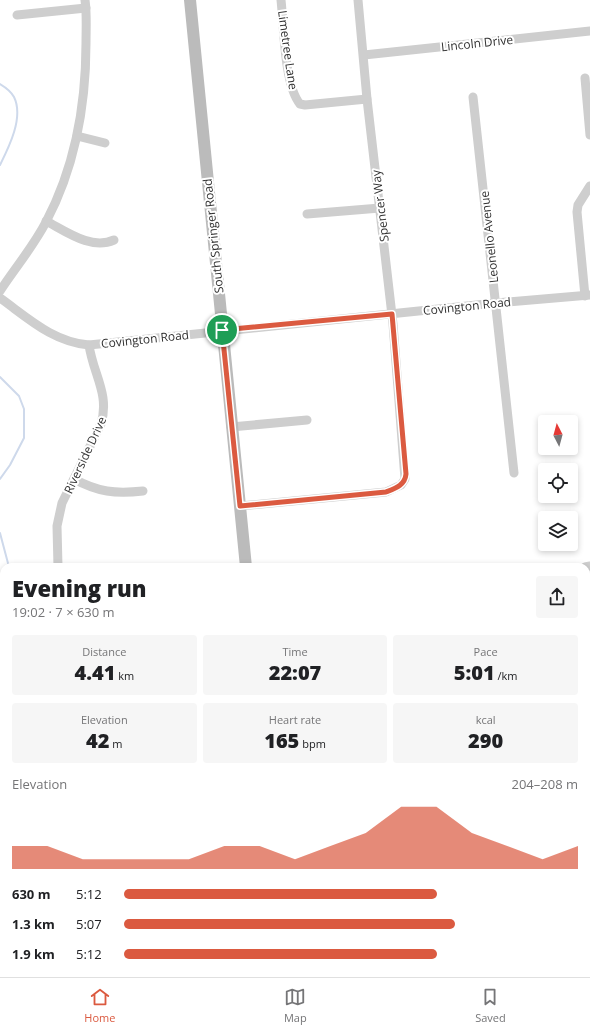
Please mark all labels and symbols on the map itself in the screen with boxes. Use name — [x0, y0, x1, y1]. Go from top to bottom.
street label: Limetree Lane — [274, 9, 302, 91]
street label: Lincoln Drive — [440, 31, 514, 55]
street label: Spencer Way — [367, 168, 393, 243]
street label: South Springer Road — [199, 178, 227, 294]
street label: Leonello Avenue — [476, 190, 502, 284]
street label: Covington Road — [422, 293, 512, 319]
pin — [205, 313, 239, 347]
street label: Covington Road — [100, 326, 190, 352]
street label: Riverside Drive — [60, 413, 110, 496]
north arrow — [538, 415, 578, 455]

